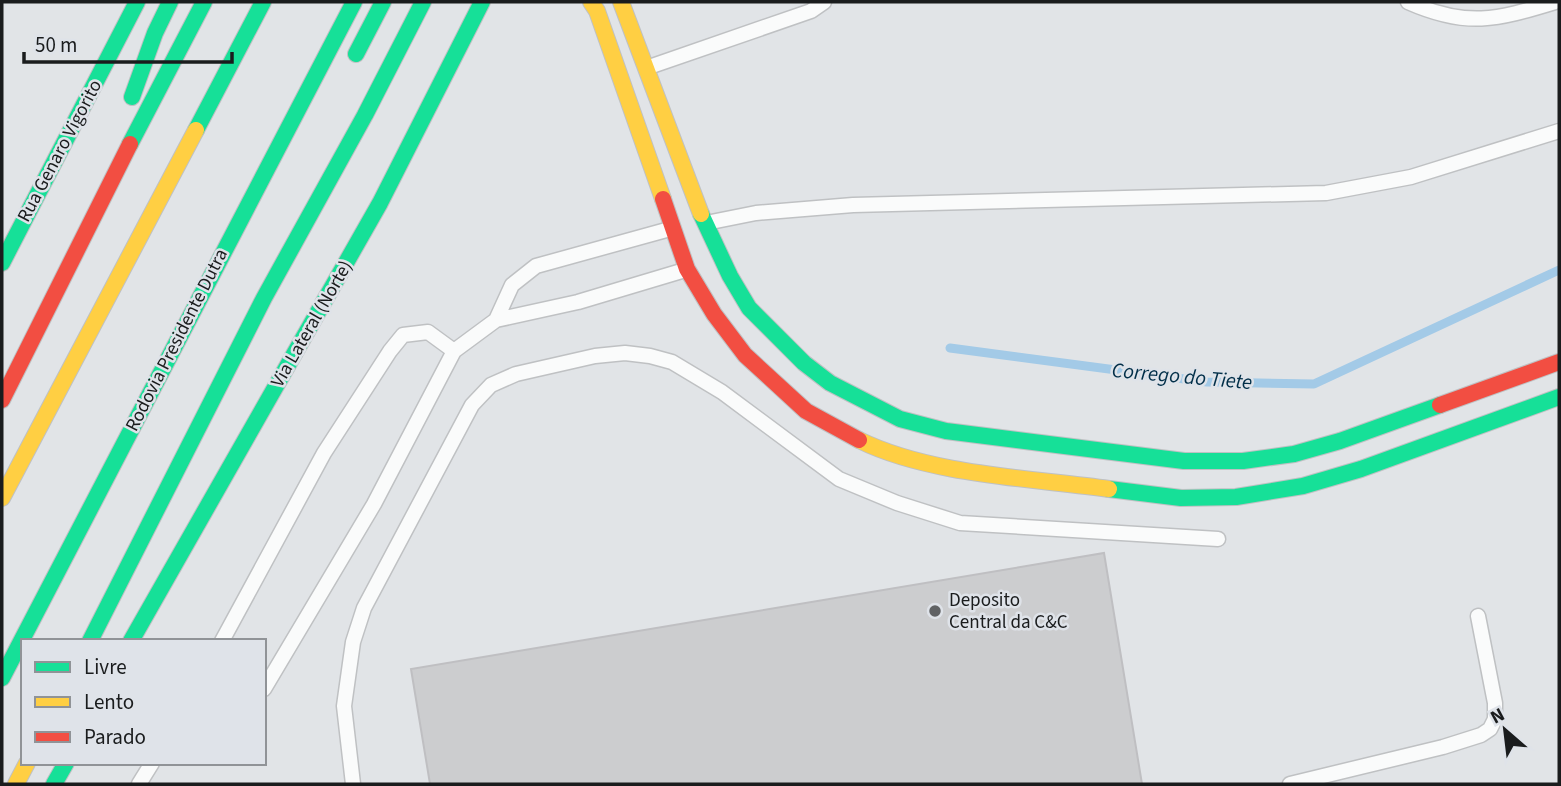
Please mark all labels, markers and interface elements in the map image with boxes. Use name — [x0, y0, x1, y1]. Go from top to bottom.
scale bar — [24, 21, 233, 65]
text: 50 m — [35, 30, 77, 60]
street label: Rua Genaro Vigorito — [11, 75, 109, 227]
street label: Rodovia Presidente Dutra — [119, 244, 235, 436]
street label: Via Lateral (Norte) — [265, 255, 359, 393]
water label: Corrego do Tiete — [1110, 355, 1254, 397]
place label: Deposito Central da C&C — [949, 587, 1068, 636]
marker: Deposito Central da C&C — [927, 603, 943, 619]
legend — [21, 639, 266, 765]
text: Livre — [84, 652, 127, 682]
text: Lento — [84, 687, 134, 717]
north arrow — [1470, 695, 1540, 765]
text: N — [1486, 701, 1510, 731]
text: Parado — [84, 722, 146, 752]

